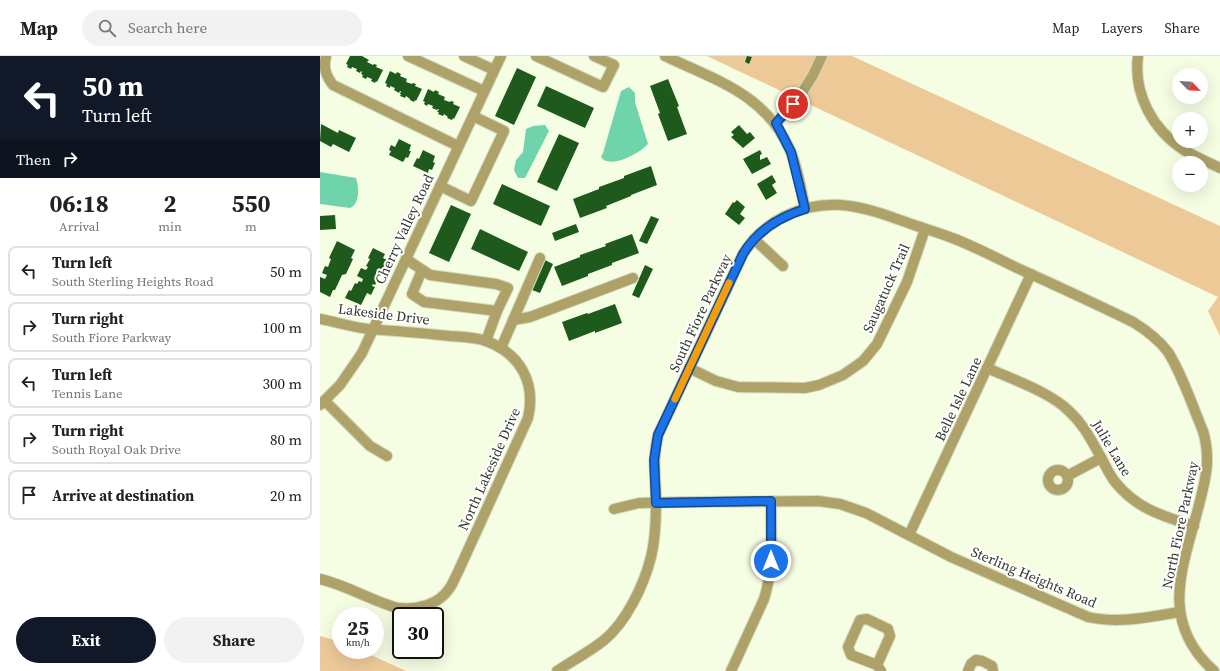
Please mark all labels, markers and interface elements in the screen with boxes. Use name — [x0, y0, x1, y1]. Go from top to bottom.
search box — [82, 10, 362, 46]
text: Map — [20, 15, 58, 41]
icon: search — [96, 17, 118, 39]
text: Search here — [128, 17, 207, 38]
text: Map — [1052, 18, 1079, 38]
text: Layers — [1101, 18, 1143, 38]
text: Share — [1165, 18, 1200, 38]
text: 50 m — [82, 67, 144, 105]
north arrow — [1172, 68, 1208, 104]
map controls — [1172, 68, 1208, 192]
icon: left — [16, 72, 68, 124]
pin — [776, 87, 810, 121]
icon: arrive — [782, 93, 804, 115]
text: Turn left — [82, 103, 152, 128]
button: + — [1172, 112, 1208, 148]
icon: right — [59, 148, 81, 170]
text: Then — [16, 149, 51, 170]
button: − — [1172, 156, 1208, 192]
street label: Cherry Valley Road — [370, 171, 438, 287]
text: 06:18 — [50, 187, 109, 220]
text: 2 — [164, 187, 177, 220]
text: 550 — [231, 187, 270, 220]
text: Arrival — [59, 218, 99, 235]
text: min — [158, 218, 182, 235]
text: m — [245, 218, 257, 235]
street label: Saugatuck Trail — [857, 240, 915, 336]
street label: South Fiore Parkway — [664, 250, 737, 375]
text: Turn left — [52, 252, 112, 273]
icon: left — [18, 260, 40, 282]
text: 50 m — [270, 261, 302, 282]
text: South Sterling Heights Road — [52, 273, 214, 290]
street label: Lakeside Drive — [337, 298, 431, 330]
text: Turn right — [52, 308, 124, 329]
icon: right — [18, 316, 40, 338]
text: 100 m — [262, 317, 302, 338]
text: South Fiore Parkway — [52, 329, 171, 346]
street label: Belle Isle Lane — [930, 354, 986, 444]
text: Turn left — [52, 364, 112, 385]
icon: left — [18, 372, 40, 394]
text: 300 m — [262, 373, 302, 394]
text: Tennis Lane — [52, 385, 123, 402]
street label: North Lakeside Drive — [453, 404, 525, 534]
street label: Julie Lane — [1087, 415, 1137, 480]
text: Turn right — [52, 420, 124, 441]
icon: right — [18, 428, 40, 450]
text: 80 m — [270, 429, 302, 450]
text: South Royal Oak Drive — [52, 441, 181, 458]
street label: North Fiore Parkway — [1157, 459, 1203, 590]
icon: arrive — [18, 484, 40, 506]
text: Arrive at destination — [52, 485, 194, 506]
text: 20 m — [270, 485, 302, 506]
position arrow — [750, 540, 792, 582]
street label: Sterling Heights Road — [968, 541, 1100, 613]
speed limit sign: 30 — [392, 607, 444, 659]
text: 25 — [347, 614, 369, 642]
button: Exit — [16, 617, 156, 663]
button: Share — [164, 617, 304, 663]
text: km/h — [346, 636, 370, 649]

